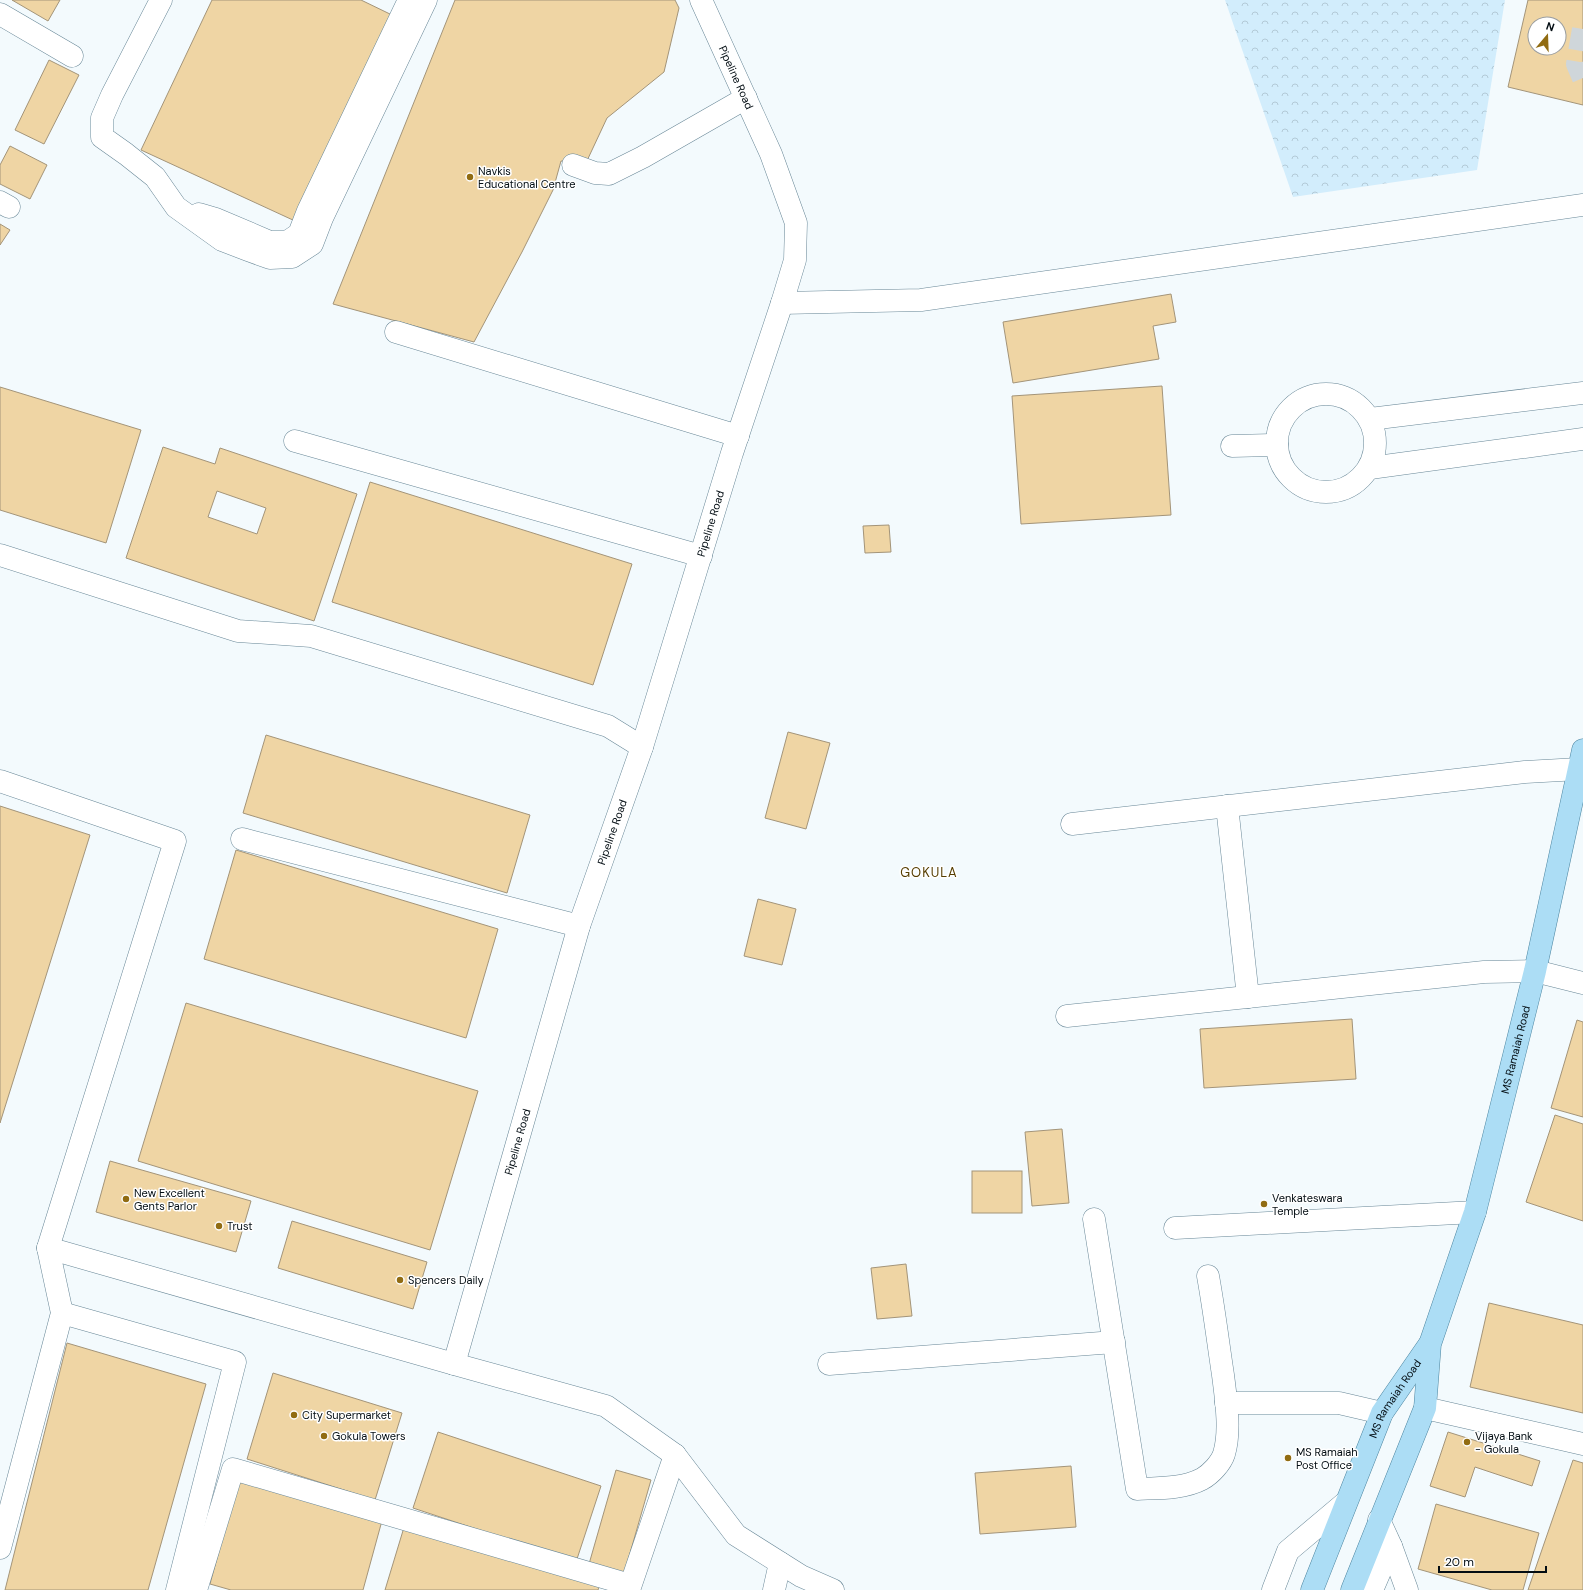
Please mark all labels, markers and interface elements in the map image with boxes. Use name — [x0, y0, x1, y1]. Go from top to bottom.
north arrow — [1527, 16, 1567, 56]
text: N — [1544, 19, 1556, 34]
street label: Pipeline Road — [716, 43, 757, 112]
place label: Navkis Educational Centre — [478, 164, 576, 191]
marker: Navkis Educational Centre — [465, 172, 475, 182]
street label: Pipeline Road — [694, 489, 727, 558]
street label: Pipeline Road — [594, 797, 630, 867]
district label: GOKULA — [900, 864, 958, 881]
street label: MS Ramaiah Road — [1498, 1004, 1533, 1095]
street label: Pipeline Road — [501, 1107, 534, 1177]
place label: New Excellent Gents Parlor — [134, 1186, 205, 1213]
place label: Venkateswara Temple — [1272, 1191, 1343, 1218]
marker: New Excellent Gents Parlor — [121, 1194, 131, 1204]
marker: Venkateswara Temple — [1259, 1199, 1269, 1209]
place label: Trust — [227, 1219, 253, 1233]
marker: Trust — [214, 1221, 224, 1231]
place label: Spencers Daily — [408, 1273, 484, 1287]
marker: Spencers Daily — [395, 1275, 405, 1285]
street label: MS Ramaiah Road — [1366, 1356, 1424, 1440]
place label: City Supermarket — [302, 1408, 391, 1422]
marker: City Supermarket — [289, 1410, 299, 1420]
place label: Gokula Towers — [332, 1429, 406, 1443]
place label: Vijaya Bank - Gokula — [1475, 1429, 1533, 1456]
marker: Gokula Towers — [319, 1431, 329, 1441]
marker: Vijaya Bank - Gokula — [1462, 1437, 1472, 1447]
place label: MS Ramaiah Post Office — [1296, 1445, 1358, 1472]
marker: MS Ramaiah Post Office — [1283, 1453, 1293, 1463]
scale bar — [1439, 1548, 1546, 1574]
text: 20 m — [1445, 1554, 1474, 1570]

